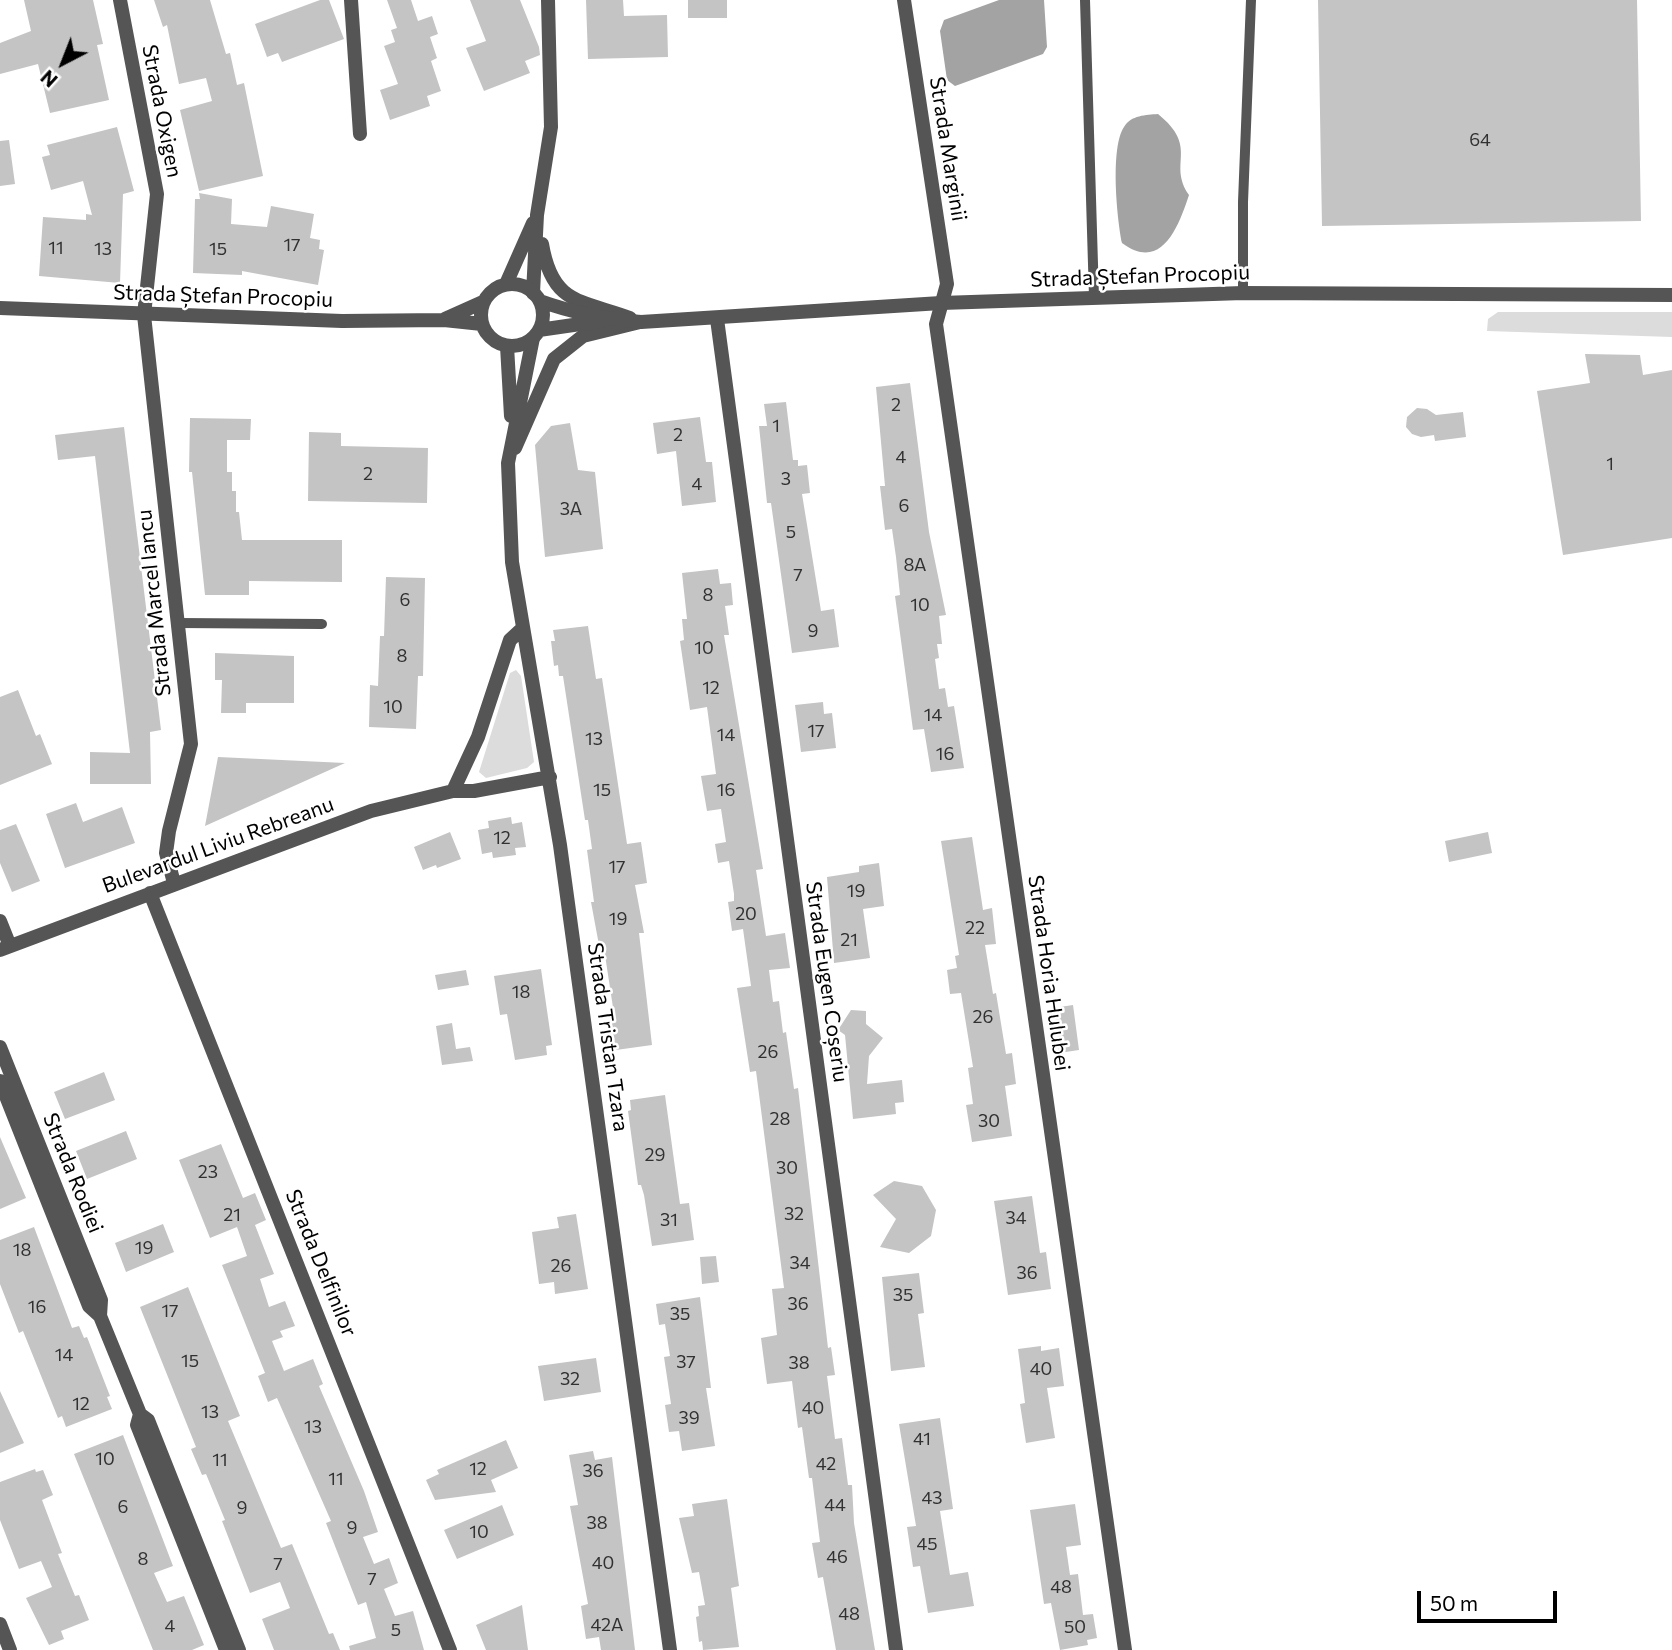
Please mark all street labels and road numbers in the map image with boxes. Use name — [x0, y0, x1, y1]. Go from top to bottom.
street label: Strada Oxigen — [137, 42, 187, 180]
street label: Strada Marginii — [924, 75, 972, 223]
street label: Strada Ștefan Procopiu — [1030, 260, 1250, 292]
street label: Strada Ștefan Procopiu — [113, 280, 333, 312]
street label: Strada Marcel Iancu — [132, 508, 176, 698]
street label: Bulevardul Liviu Rebreanu — [99, 791, 337, 899]
street label: Strada Horia Hulubei — [1023, 873, 1075, 1073]
street label: Strada Eugen Coșeriu — [800, 880, 854, 1084]
street label: Strada Tristan Tzara — [582, 941, 634, 1133]
street label: Strada Rodiei — [38, 1109, 108, 1237]
street label: Strada Delfinilor — [280, 1186, 362, 1340]

